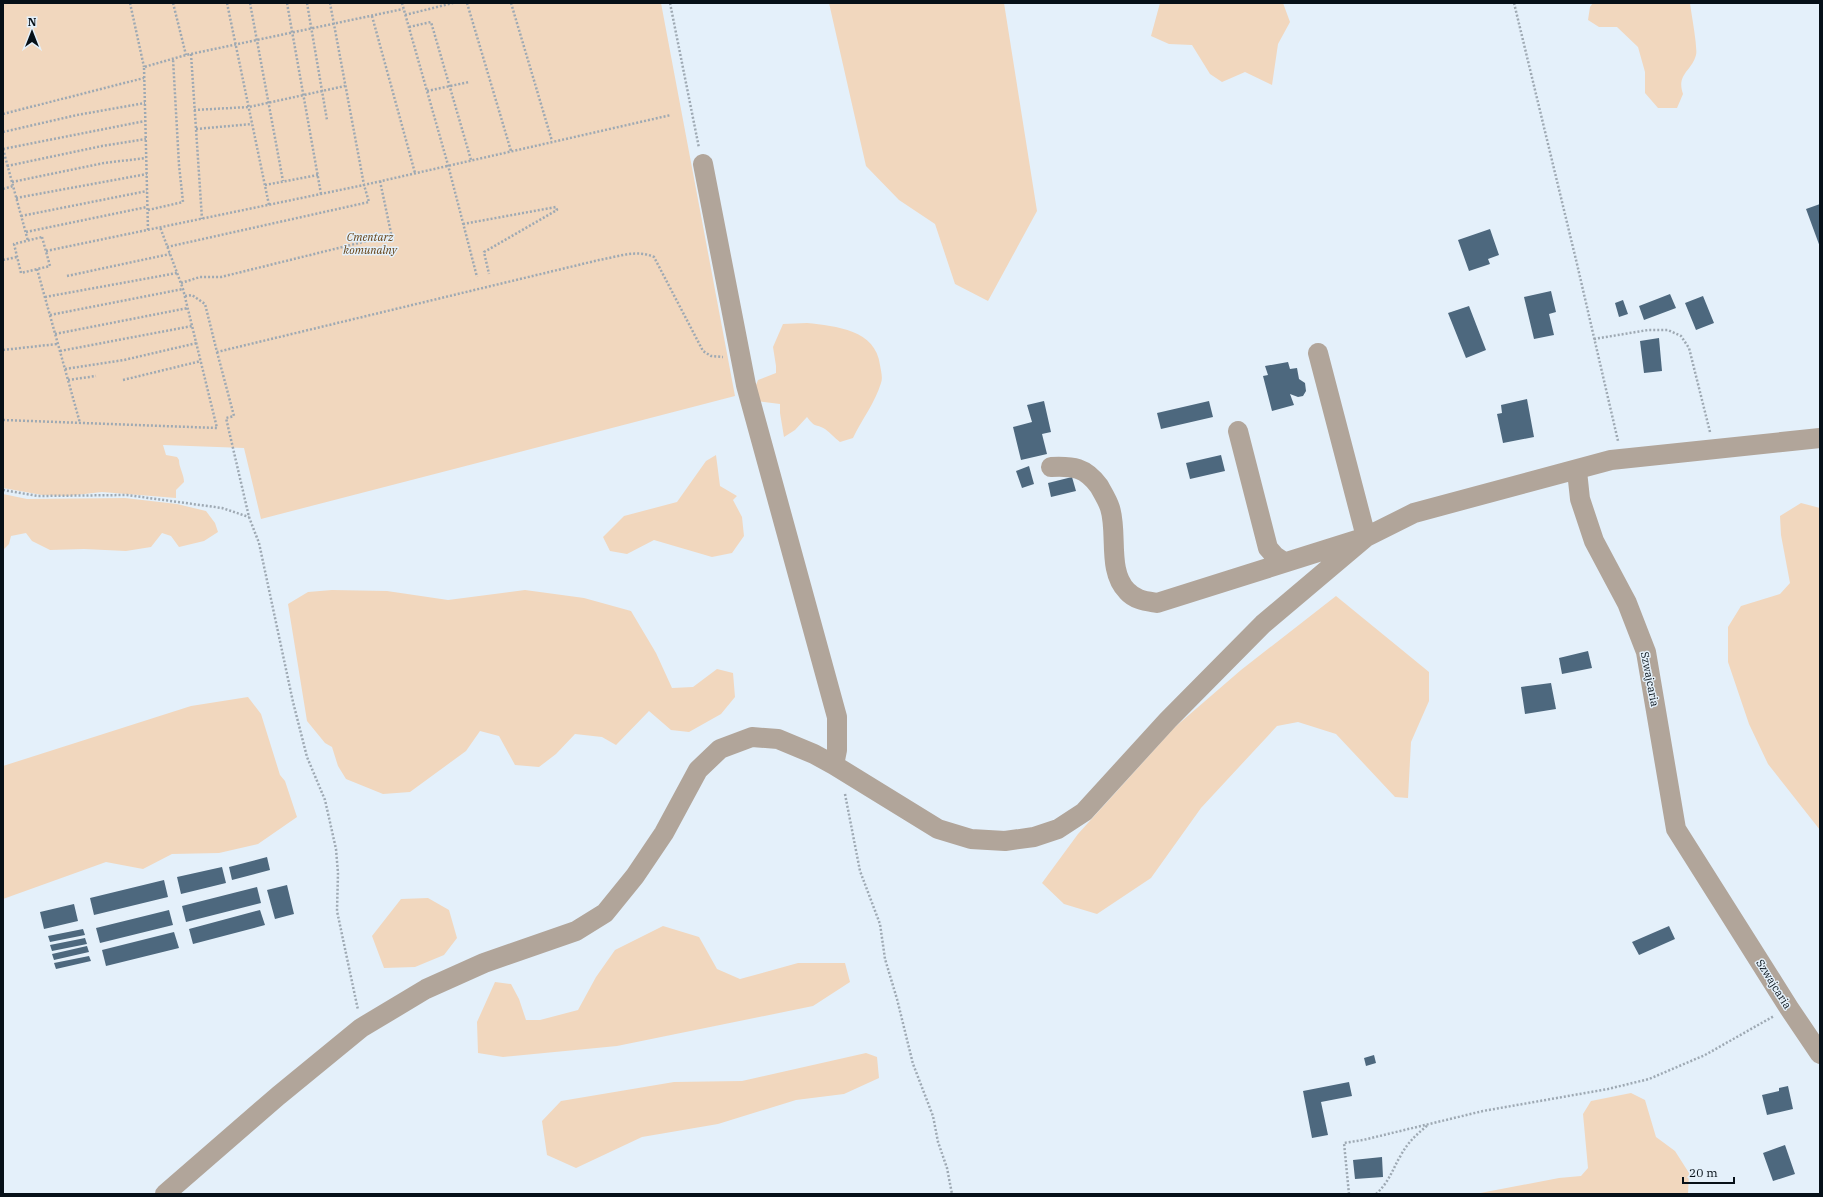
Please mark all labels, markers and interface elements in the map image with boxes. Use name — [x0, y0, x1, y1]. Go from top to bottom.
north arrow — [12, 12, 52, 52]
text: N — [28, 15, 37, 29]
park label: Cmentarz komunalny — [343, 230, 398, 257]
street label: Szwajcaria — [1638, 650, 1662, 708]
street label: Szwajcaria — [1753, 957, 1795, 1011]
scale bar — [1683, 1159, 1734, 1185]
text: 20 m — [1689, 1165, 1718, 1180]

